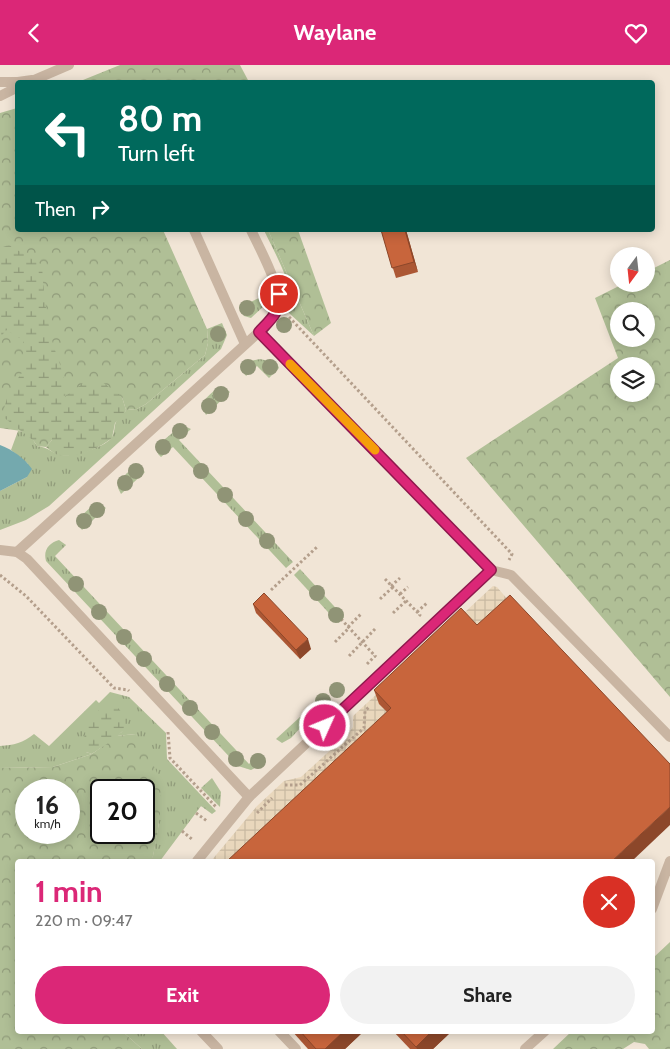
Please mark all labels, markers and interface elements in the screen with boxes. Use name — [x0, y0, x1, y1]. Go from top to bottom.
icon: back — [20, 19, 48, 47]
text: Waylane — [294, 19, 376, 46]
icon: heart — [622, 19, 650, 47]
text: 80 m — [118, 97, 202, 140]
icon: left — [35, 100, 100, 165]
text: Turn left — [118, 140, 195, 167]
icon: right — [86, 195, 114, 223]
text: Then — [35, 198, 76, 221]
north arrow — [610, 247, 655, 293]
map controls — [610, 247, 655, 402]
pin — [258, 273, 300, 315]
icon: arrive — [265, 280, 293, 308]
button: search — [610, 302, 655, 347]
button: layers — [610, 357, 655, 402]
position arrow — [298, 699, 350, 751]
speed limit sign: 20 — [90, 779, 155, 844]
text: 16 — [36, 790, 59, 820]
text: km/h — [34, 816, 61, 831]
text: 1 min — [35, 873, 103, 910]
button: close — [583, 876, 635, 928]
text: 220 m · 09:47 — [35, 911, 132, 930]
button: Exit — [35, 966, 330, 1024]
button: Share — [340, 966, 635, 1024]

